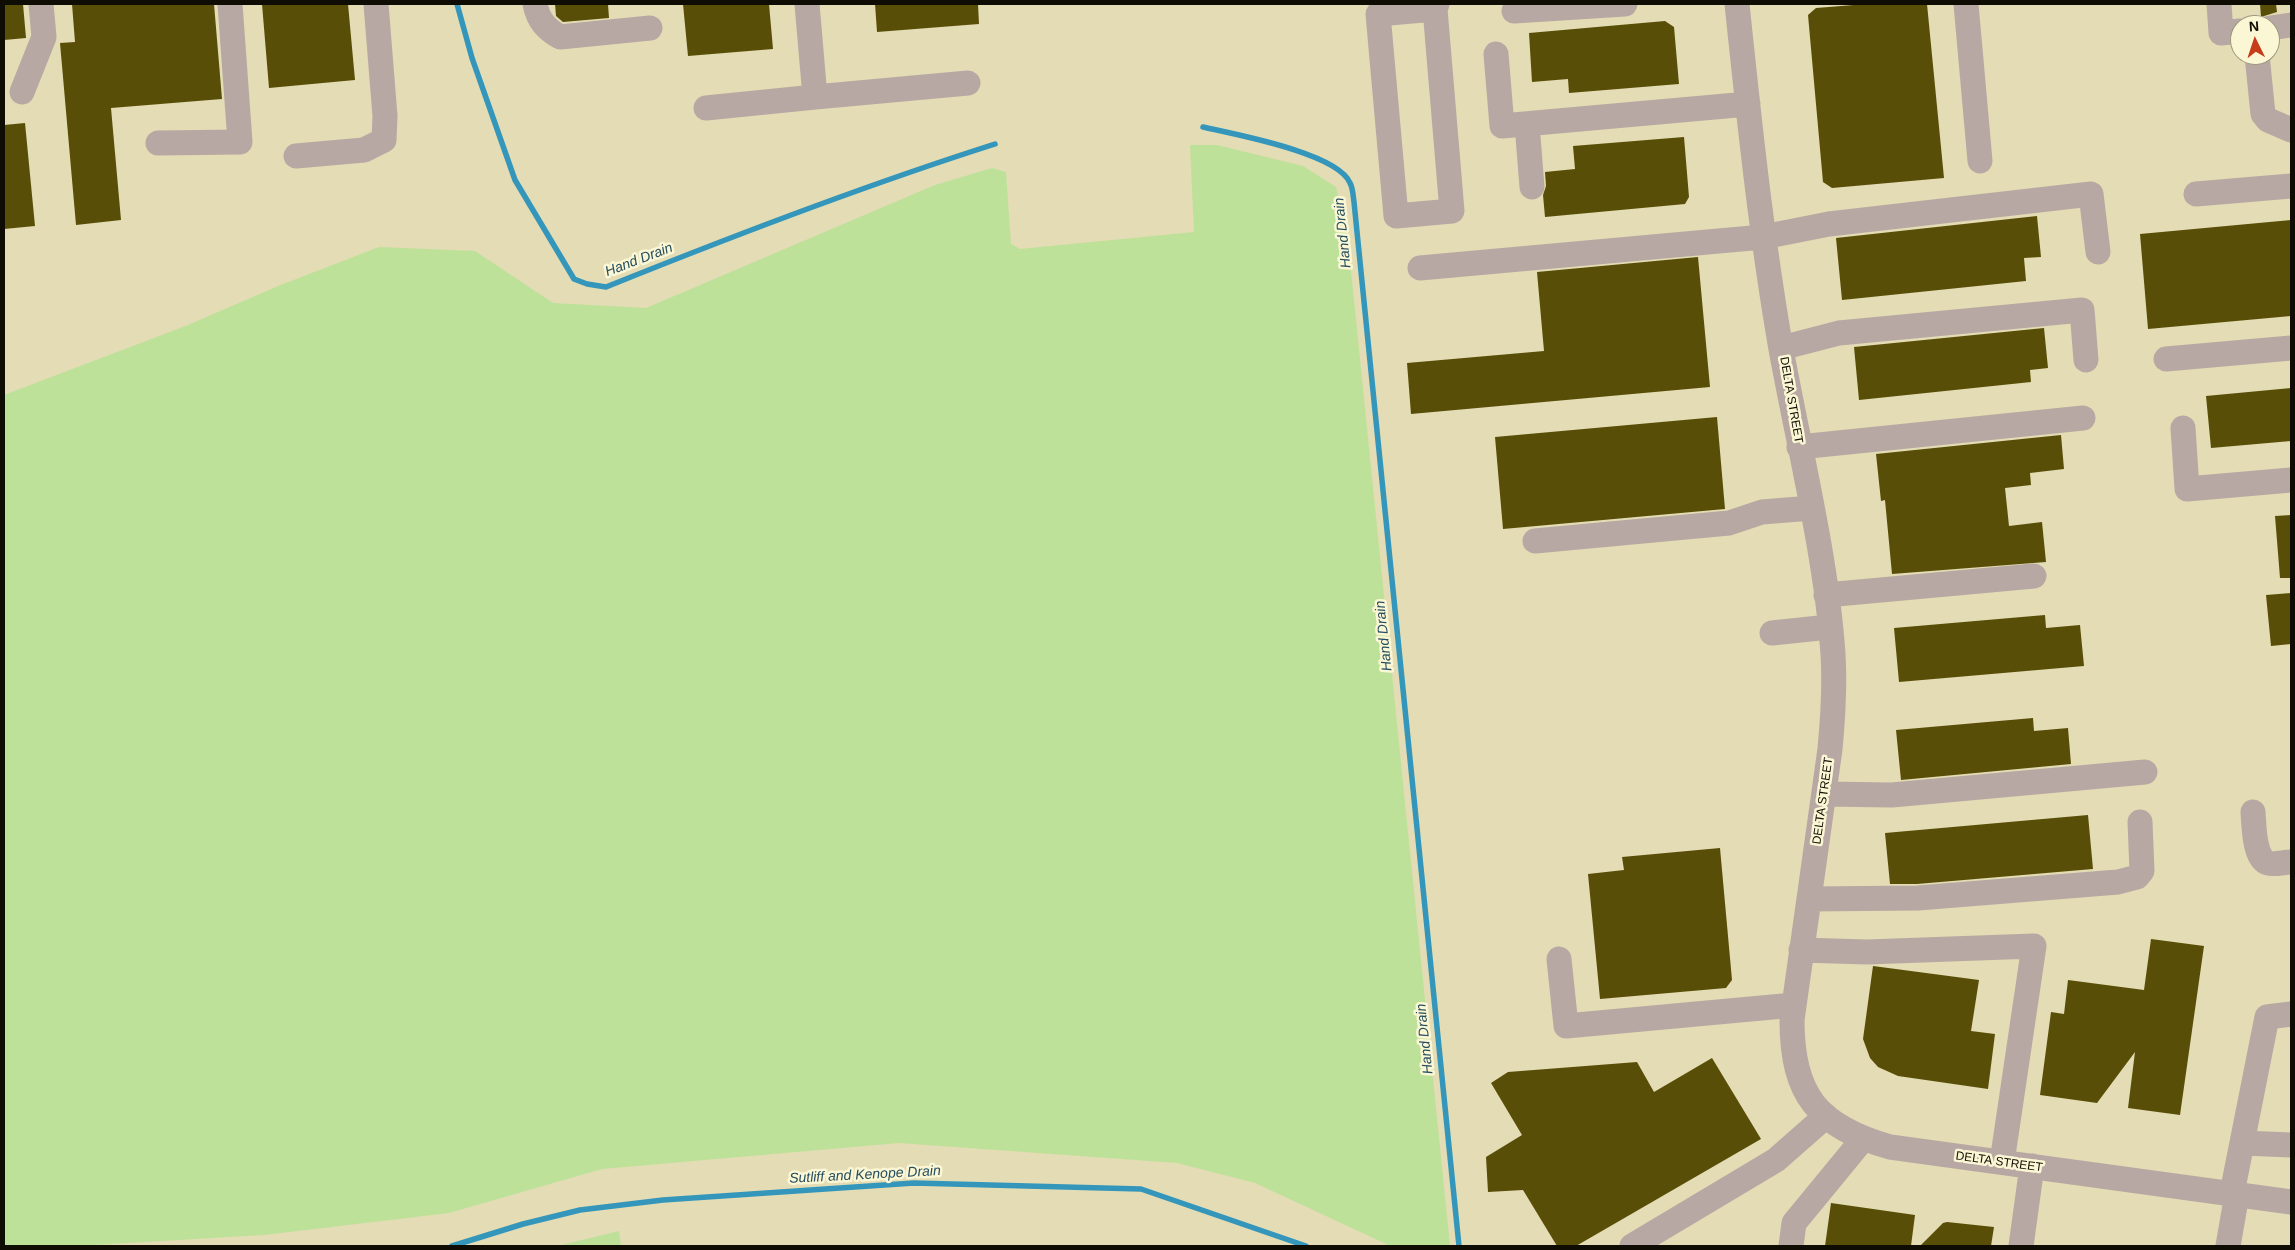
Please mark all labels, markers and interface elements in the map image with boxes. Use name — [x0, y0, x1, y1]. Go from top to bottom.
north arrow — [2230, 15, 2280, 65]
text: N — [2248, 18, 2260, 34]
water label: Hand Drain — [1331, 197, 1355, 269]
water label: Hand Drain — [603, 239, 675, 281]
street label: DELTA STREET — [1776, 356, 1806, 444]
water label: Hand Drain — [1372, 600, 1396, 672]
street label: DELTA STREET — [1810, 757, 1836, 845]
water label: Hand Drain — [1413, 1003, 1437, 1075]
street label: DELTA STREET — [1955, 1149, 2043, 1175]
water label: Sutliff and Kenope Drain — [789, 1163, 941, 1187]

